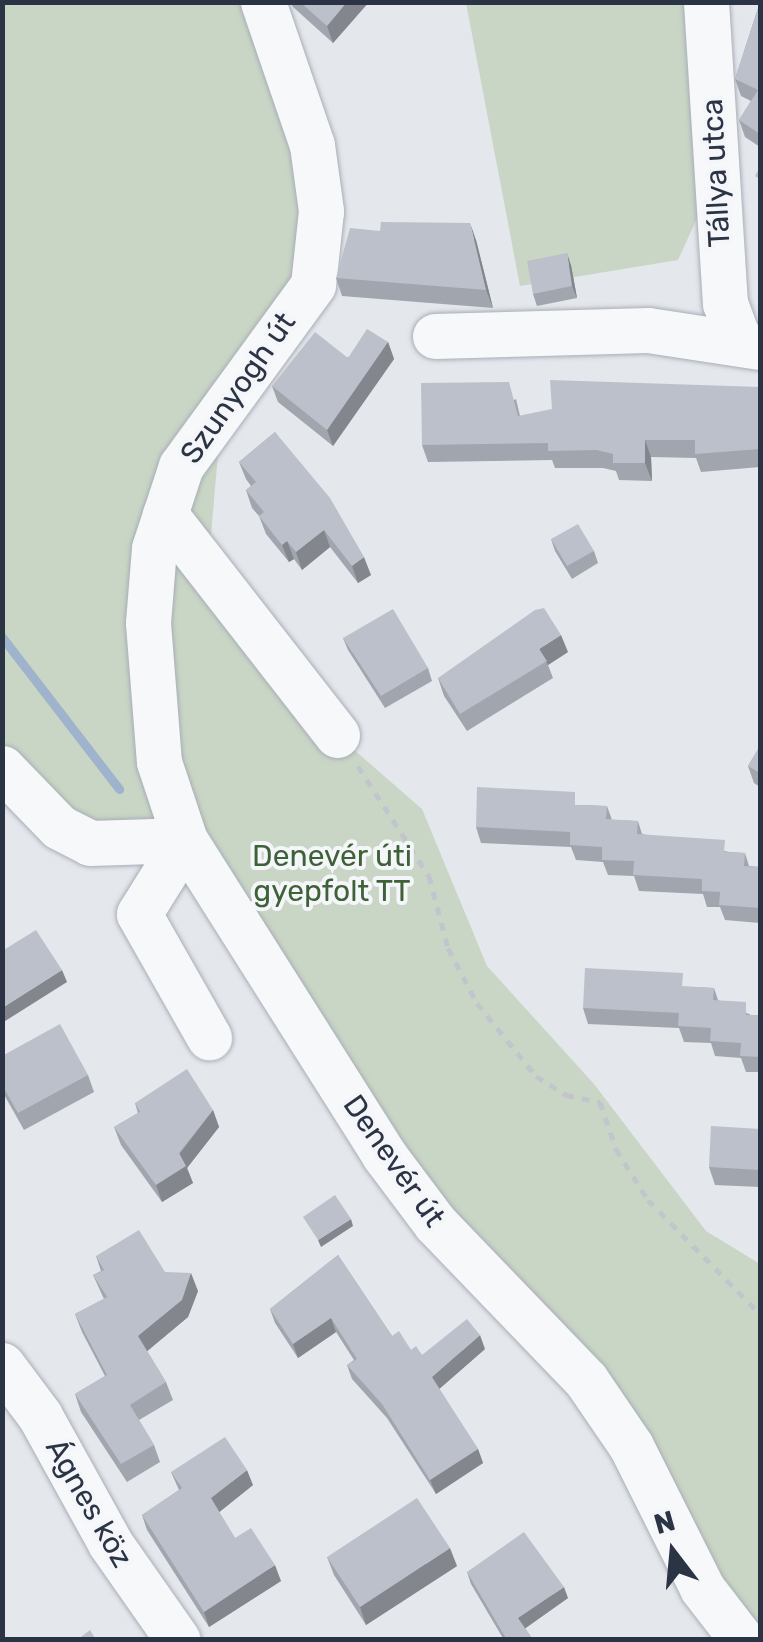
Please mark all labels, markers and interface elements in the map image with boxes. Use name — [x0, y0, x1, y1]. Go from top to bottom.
street label: Tállya utca — [694, 98, 738, 248]
street label: Szunyogh út — [173, 305, 303, 471]
park label: Denevér úti gyepfolt TT — [252, 838, 412, 908]
street label: Denevér út — [335, 1088, 453, 1234]
street label: Ágnes köz — [38, 1432, 140, 1574]
north arrow — [623, 1502, 723, 1602]
text: N — [650, 1504, 679, 1541]

